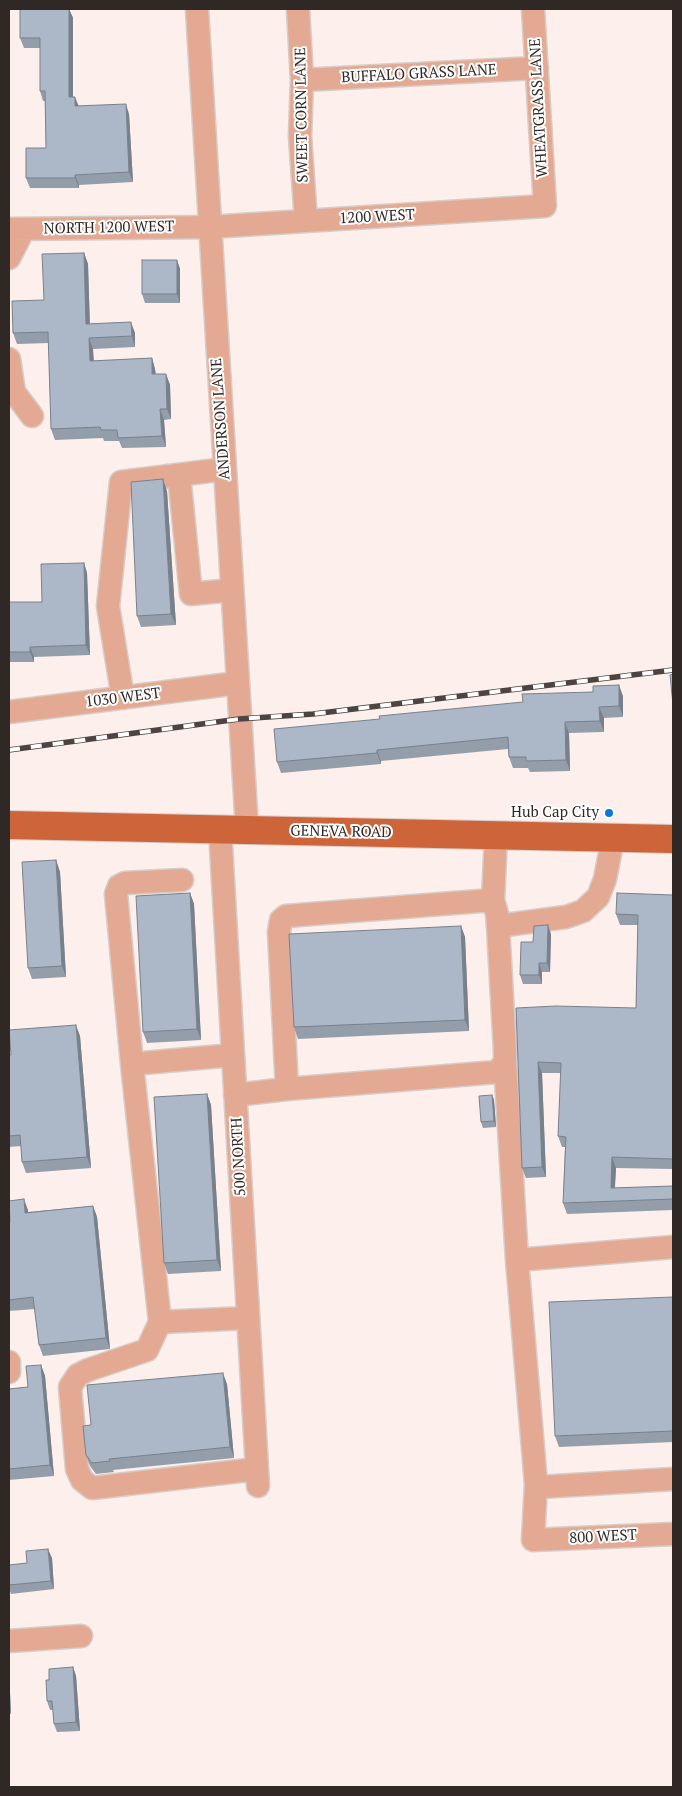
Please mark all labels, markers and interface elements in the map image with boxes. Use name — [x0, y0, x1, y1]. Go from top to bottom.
street label: WHEATGRASS LANE — [526, 38, 552, 178]
street label: SWEET CORN LANE — [292, 47, 312, 183]
street label: BUFFALO GRASS LANE — [341, 61, 497, 87]
street label: 1200 WEST — [339, 206, 415, 228]
street label: NORTH 1200 WEST — [44, 218, 174, 238]
street label: ANDERSON LANE — [208, 357, 234, 481]
street label: 1030 WEST — [84, 684, 162, 712]
place label: Hub Cap City — [511, 804, 599, 822]
marker: Hub Cap City — [603, 807, 615, 819]
street label: GENEVA ROAD — [290, 822, 392, 842]
street label: 500 NORTH — [228, 1117, 250, 1197]
street label: 800 WEST — [569, 1526, 637, 1548]

